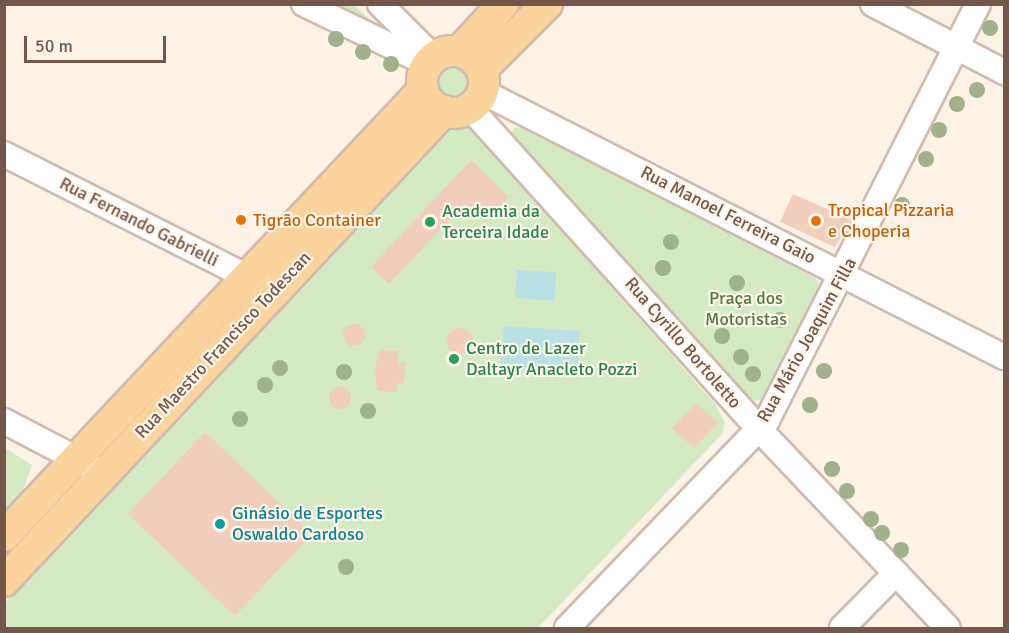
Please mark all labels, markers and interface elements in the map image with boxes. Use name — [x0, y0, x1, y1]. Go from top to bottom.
scale bar — [27, 24, 170, 62]
text: 50 m — [35, 35, 73, 57]
street label: Rua Manoel Ferreira Gaio — [637, 161, 819, 269]
street label: Rua Fernando Gabrielli — [56, 173, 222, 271]
place label: Tropical Pizzaria e Choperia — [828, 200, 954, 242]
place label: Academia da Terceira Idade — [442, 201, 549, 244]
place label: Tigrão Container — [253, 209, 381, 231]
marker: Tigrão Container — [234, 213, 248, 227]
marker: Tropical Pizzaria e Choperia — [809, 214, 823, 228]
marker: Academia da Terceira Idade — [423, 215, 437, 229]
street label: Rua Maestro Francisco Todescan — [131, 247, 315, 443]
street label: Rua Mário Joaquim Filla — [753, 254, 861, 426]
street label: Rua Cyrillo Bortoletto — [620, 273, 746, 413]
park label: Praça dos Motoristas — [705, 288, 787, 330]
place label: Centro de Lazer Daltayr Anacleto Pozzi — [466, 338, 637, 380]
marker: Centro de Lazer Daltayr Anacleto Pozzi — [447, 352, 461, 366]
place label: Ginásio de Esportes Oswaldo Cardoso — [232, 503, 383, 546]
marker: Ginásio de Esportes Oswaldo Cardoso — [213, 517, 227, 531]

